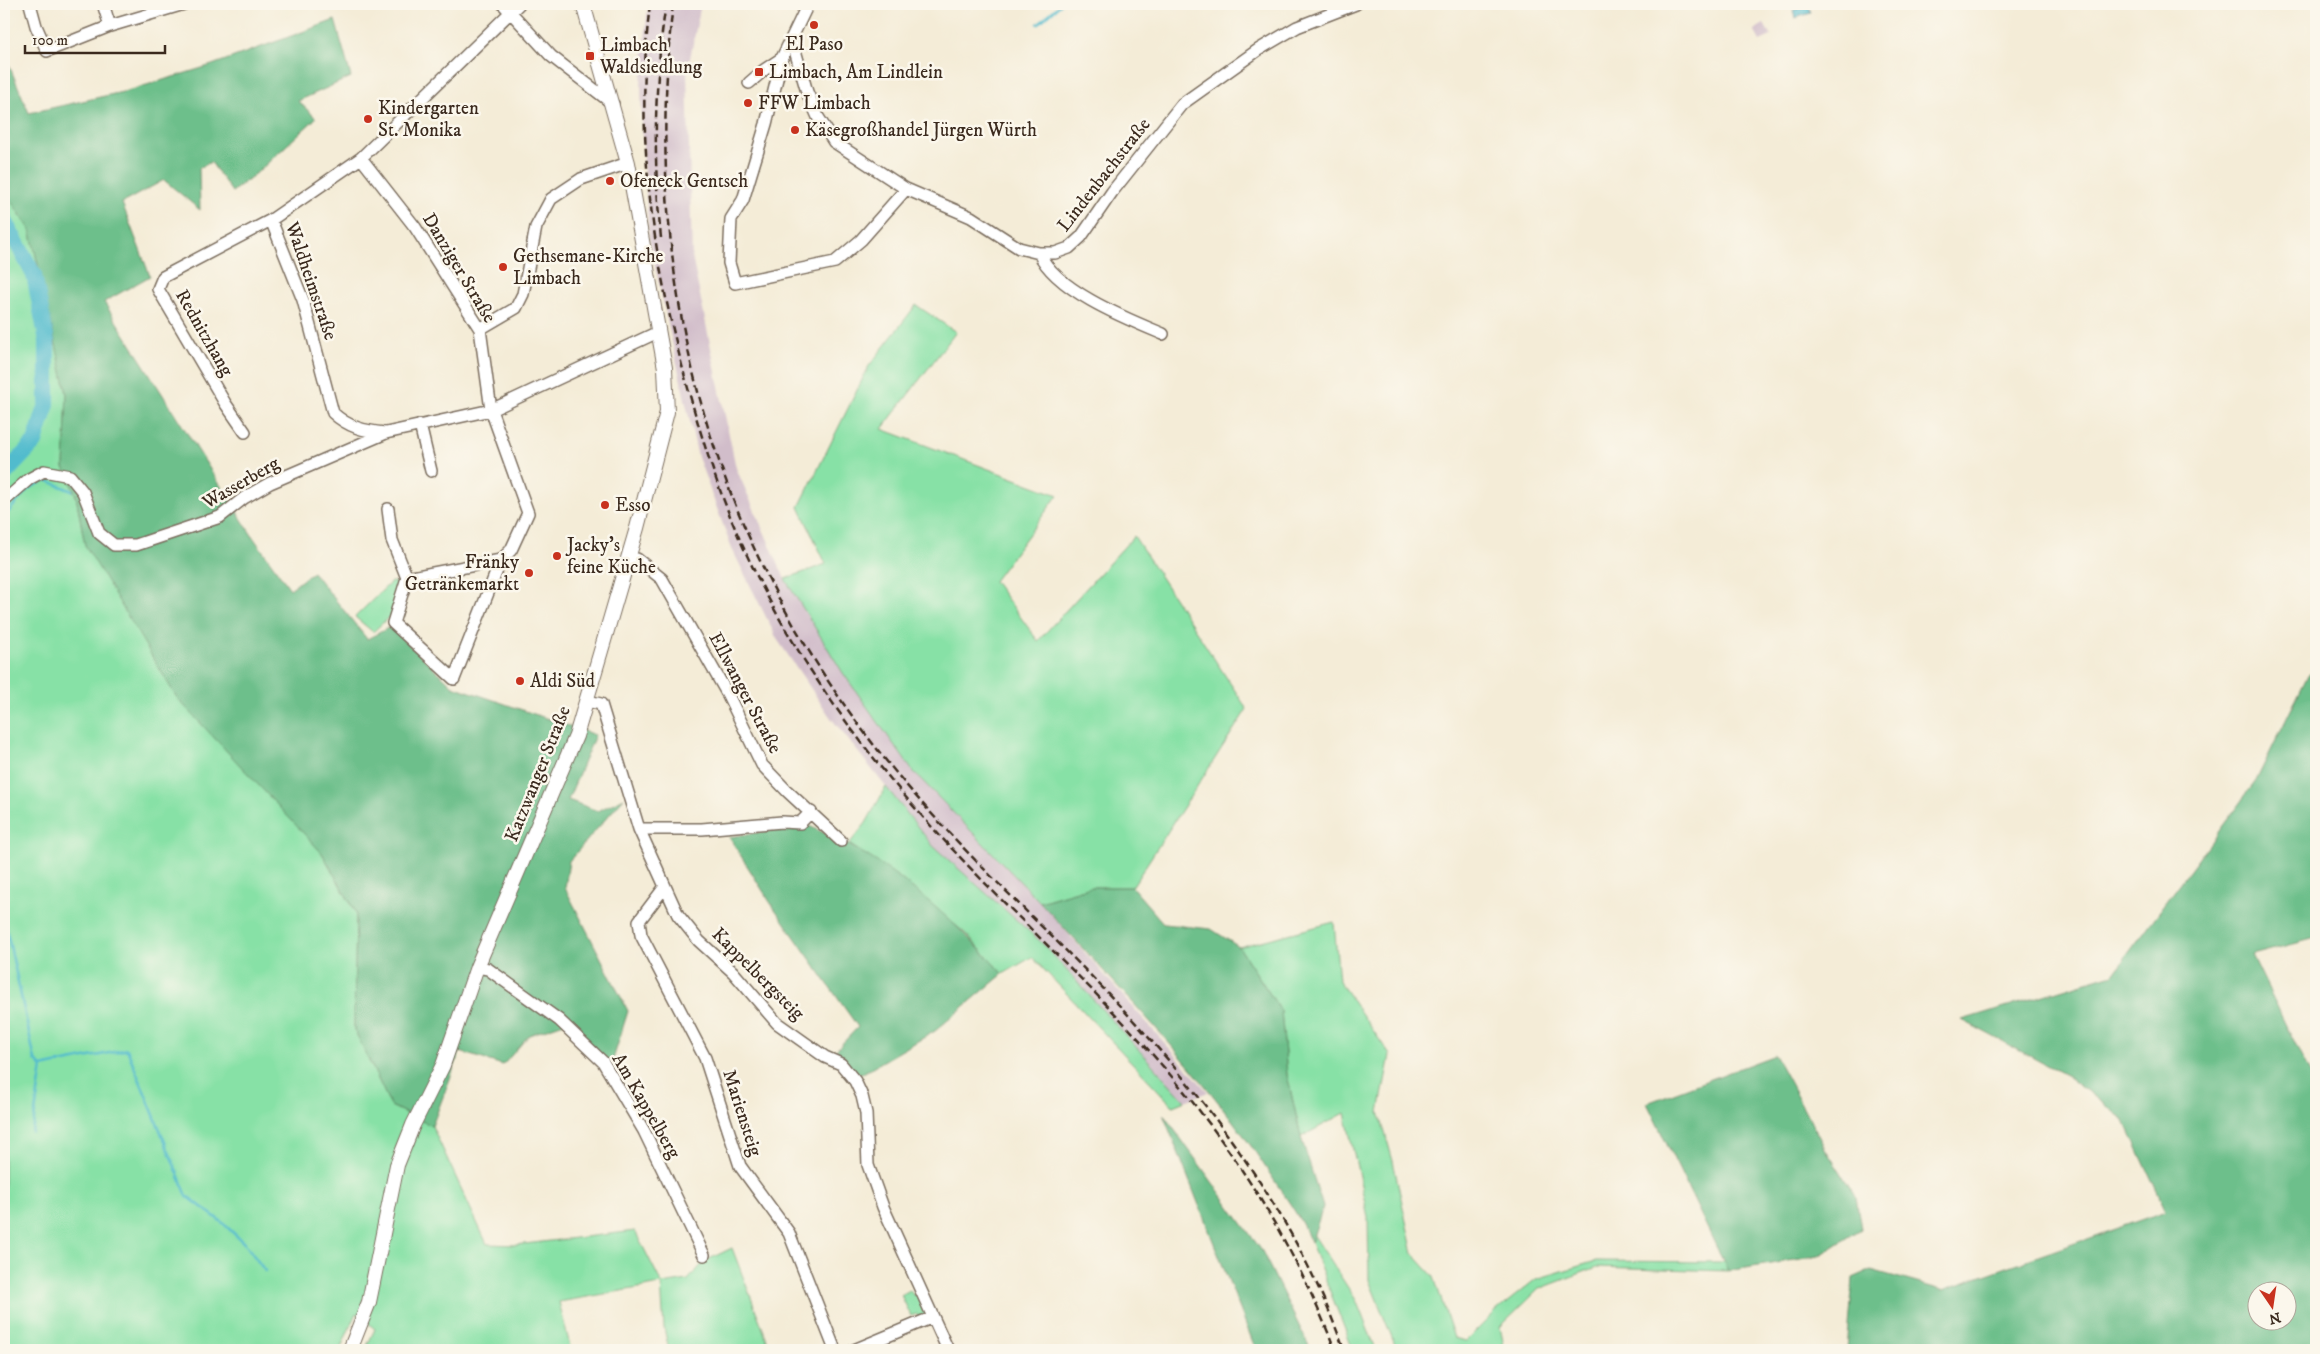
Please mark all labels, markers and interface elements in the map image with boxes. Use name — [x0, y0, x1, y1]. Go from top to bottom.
marker: El Paso — [808, 19, 820, 31]
scale bar — [25, 22, 165, 54]
text: 100 m — [32, 31, 68, 50]
place label: El Paso — [785, 33, 843, 56]
place label: Limbach Waldsiedlung — [599, 34, 703, 79]
marker: Limbach Waldsiedlung — [584, 50, 596, 62]
place label: Limbach, Am Lindlein — [769, 61, 943, 84]
marker: Limbach, Am Lindlein — [753, 66, 765, 78]
place label: FFW Limbach — [758, 92, 871, 115]
place label: Kindergarten St. Monika — [378, 97, 479, 142]
marker: FFW Limbach — [742, 97, 754, 109]
marker: Kindergarten St. Monika — [362, 113, 374, 125]
street label: Lindenbachstraße — [1053, 114, 1156, 236]
place label: Käsegroßhandel Jürgen Würth — [805, 119, 1037, 142]
marker: Käsegroßhandel Jürgen Würth — [789, 124, 801, 136]
place label: Ofeneck Gentsch — [620, 170, 748, 193]
marker: Ofeneck Gentsch — [604, 175, 616, 187]
street label: Danziger Straße — [417, 209, 501, 327]
street label: Waldheimstraße — [280, 218, 342, 343]
place label: Gethsemane-Kirche Limbach — [513, 245, 664, 290]
marker: Gethsemane-Kirche Limbach — [497, 261, 509, 273]
street label: Rednitzhang — [170, 286, 238, 381]
street label: Wasserberg — [198, 451, 284, 515]
place label: Esso — [615, 494, 650, 517]
marker: Esso — [599, 499, 611, 511]
place label: Jacky's feine Küche — [565, 534, 656, 579]
marker: Jacky's feine Küche — [551, 550, 563, 562]
place label: Fränky Getränkemarkt — [405, 551, 520, 596]
marker: Fränky Getränkemarkt — [523, 567, 535, 579]
street label: Ellwanger Straße — [703, 629, 787, 758]
place label: Aldi Süd — [530, 670, 595, 693]
marker: Aldi Süd — [514, 675, 526, 687]
street label: Katzwanger Straße — [500, 703, 576, 845]
street label: Kappelbergsteig — [707, 923, 810, 1026]
street label: Am Kappelberg — [607, 1049, 686, 1163]
street label: Mariensteig — [717, 1067, 767, 1160]
north arrow — [2248, 1282, 2298, 1332]
text: N — [2267, 1308, 2282, 1328]

